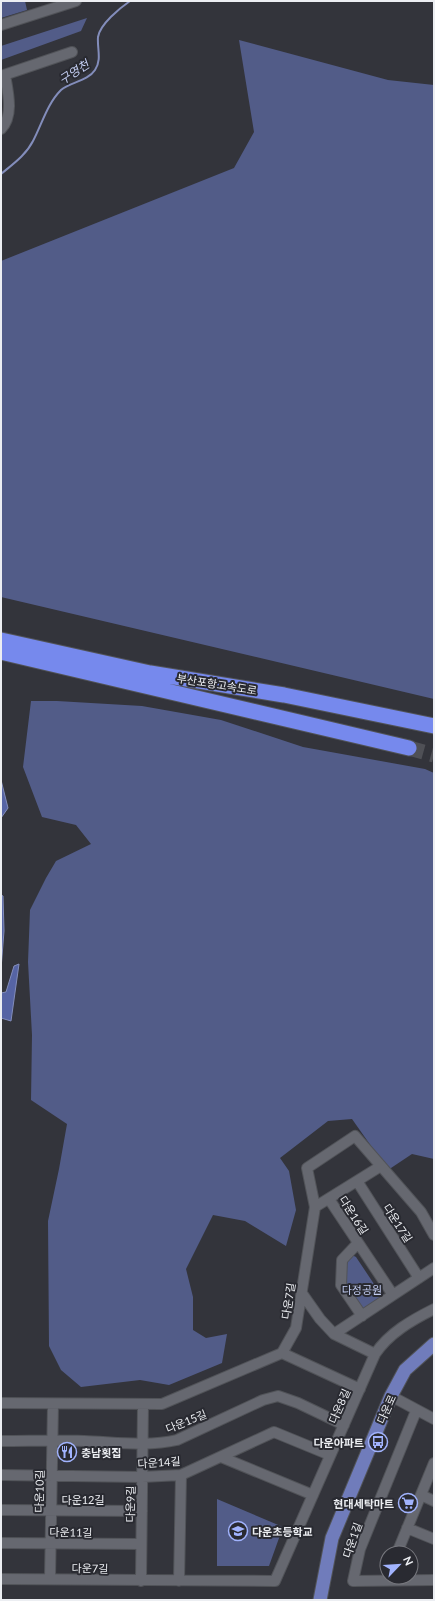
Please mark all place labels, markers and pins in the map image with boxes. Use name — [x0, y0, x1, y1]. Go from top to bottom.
bus stop icon: 다운아파트 — [367, 1431, 389, 1453]
place label: 다운아파트 — [313, 1436, 364, 1449]
restaurant icon: 충남횟집 — [56, 1441, 78, 1463]
place label: 충남횟집 — [81, 1446, 121, 1459]
supermarket icon: 현대세탁마트 — [397, 1492, 419, 1514]
place label: 현대세탁마트 — [333, 1497, 394, 1510]
school or university icon: 다운초등학교 — [227, 1520, 249, 1542]
place label: 다운초등학교 — [252, 1525, 313, 1538]

